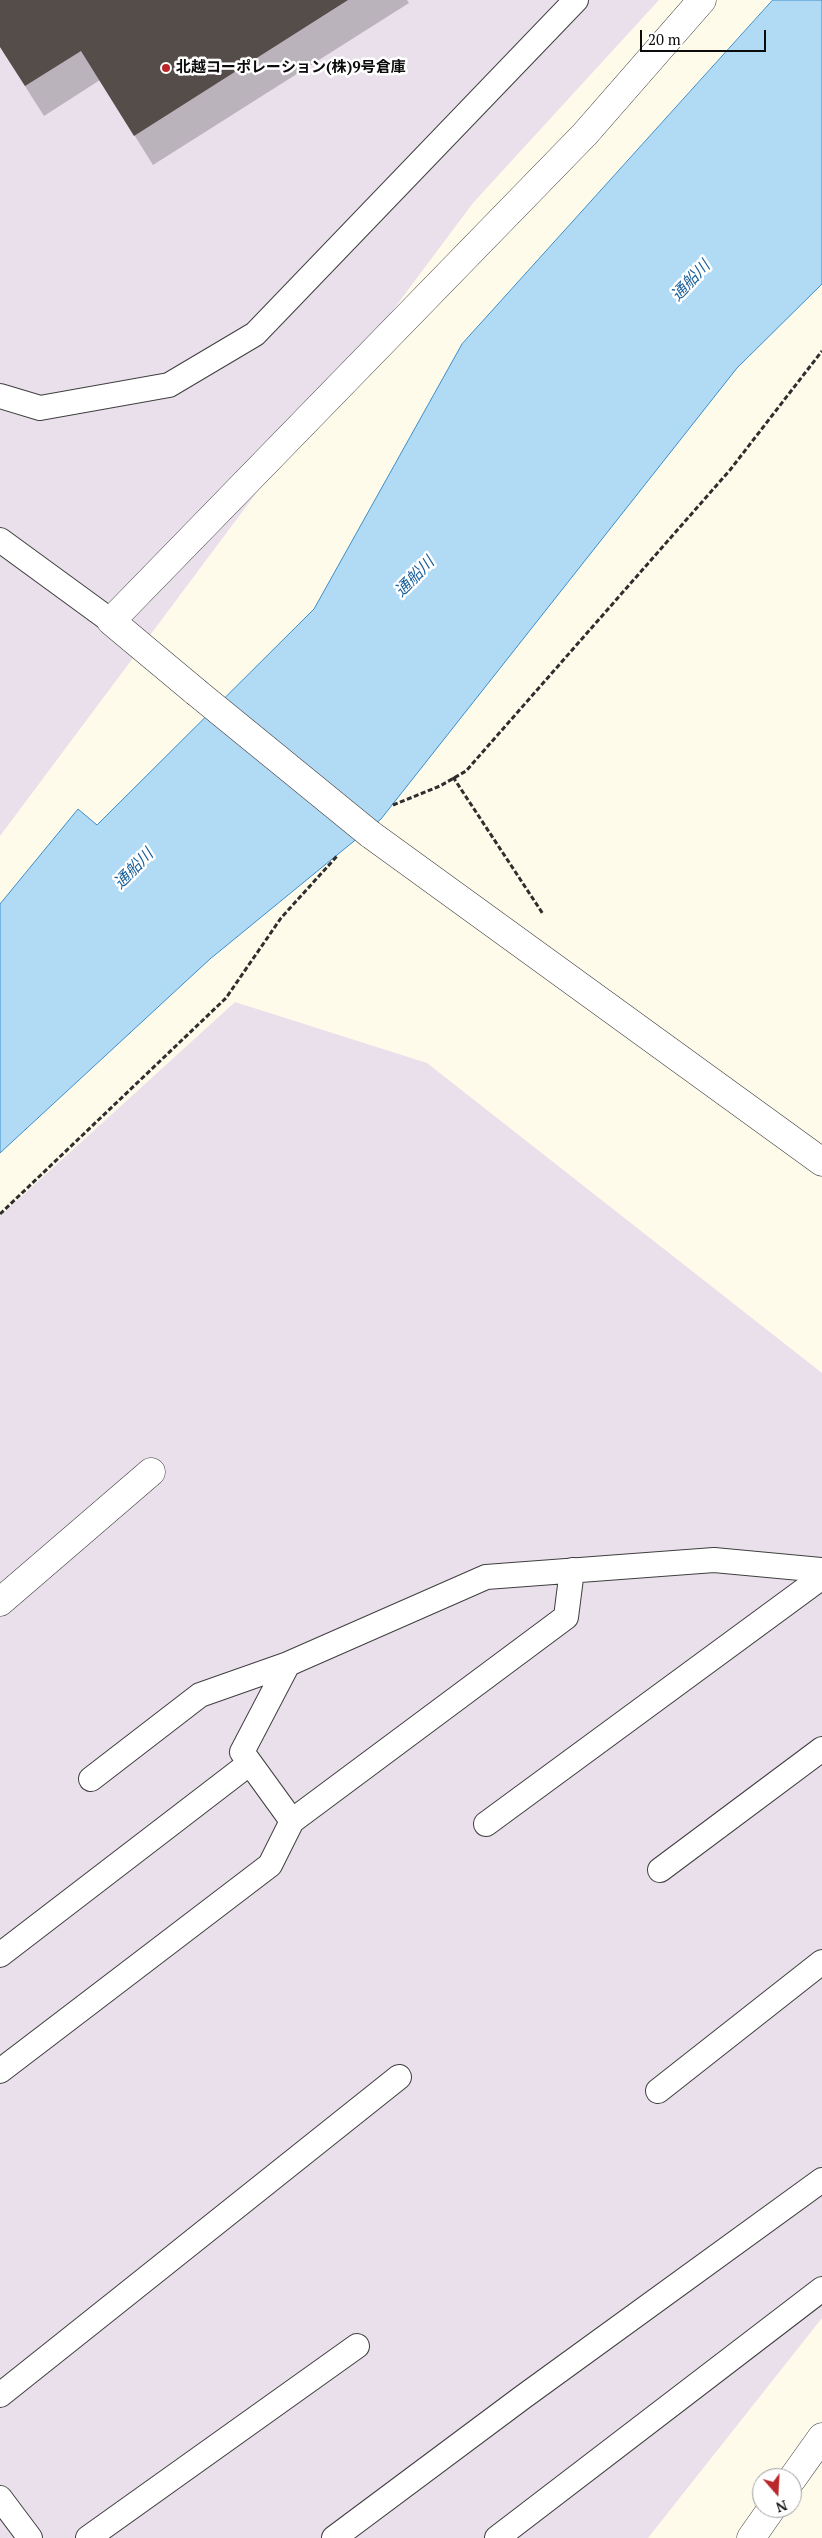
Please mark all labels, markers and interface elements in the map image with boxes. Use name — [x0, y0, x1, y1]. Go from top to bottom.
scale bar — [642, 20, 768, 52]
text: 20 m — [648, 29, 681, 49]
place label: 北越コーポレーション(株)9号倉庫 — [176, 59, 406, 77]
marker: 北越コーポレーション(株)9号倉庫 — [160, 62, 172, 74]
water label: 通船川 — [668, 257, 714, 305]
water label: 通船川 — [391, 553, 439, 601]
water label: 通船川 — [110, 845, 158, 893]
north arrow — [752, 2468, 802, 2518]
text: N — [774, 2496, 790, 2517]

